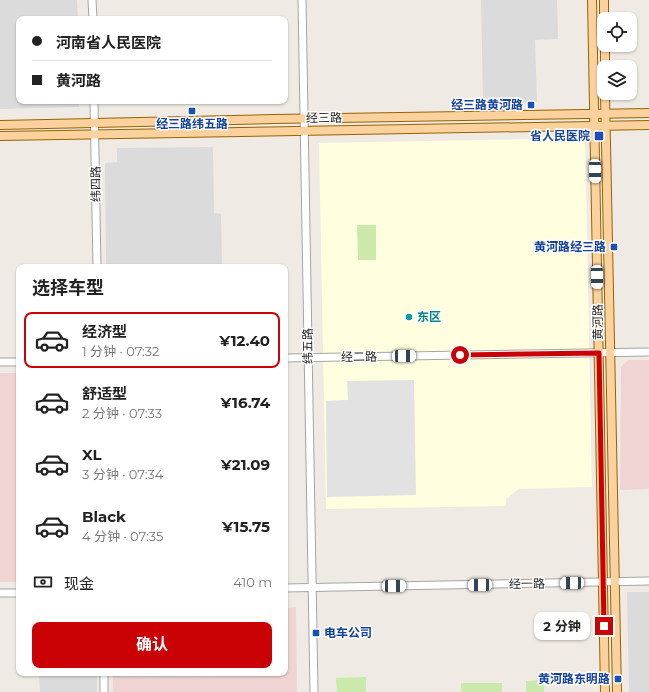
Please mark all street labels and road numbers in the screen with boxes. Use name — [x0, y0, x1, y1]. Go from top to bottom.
street label: 经三路 — [306, 110, 342, 125]
street label: 纬四路 — [88, 166, 103, 202]
street label: 黄河路 — [590, 304, 605, 340]
street label: 纬五路 — [300, 328, 315, 364]
street label: 经二路 — [341, 349, 377, 364]
street label: 经一路 — [509, 576, 545, 591]

